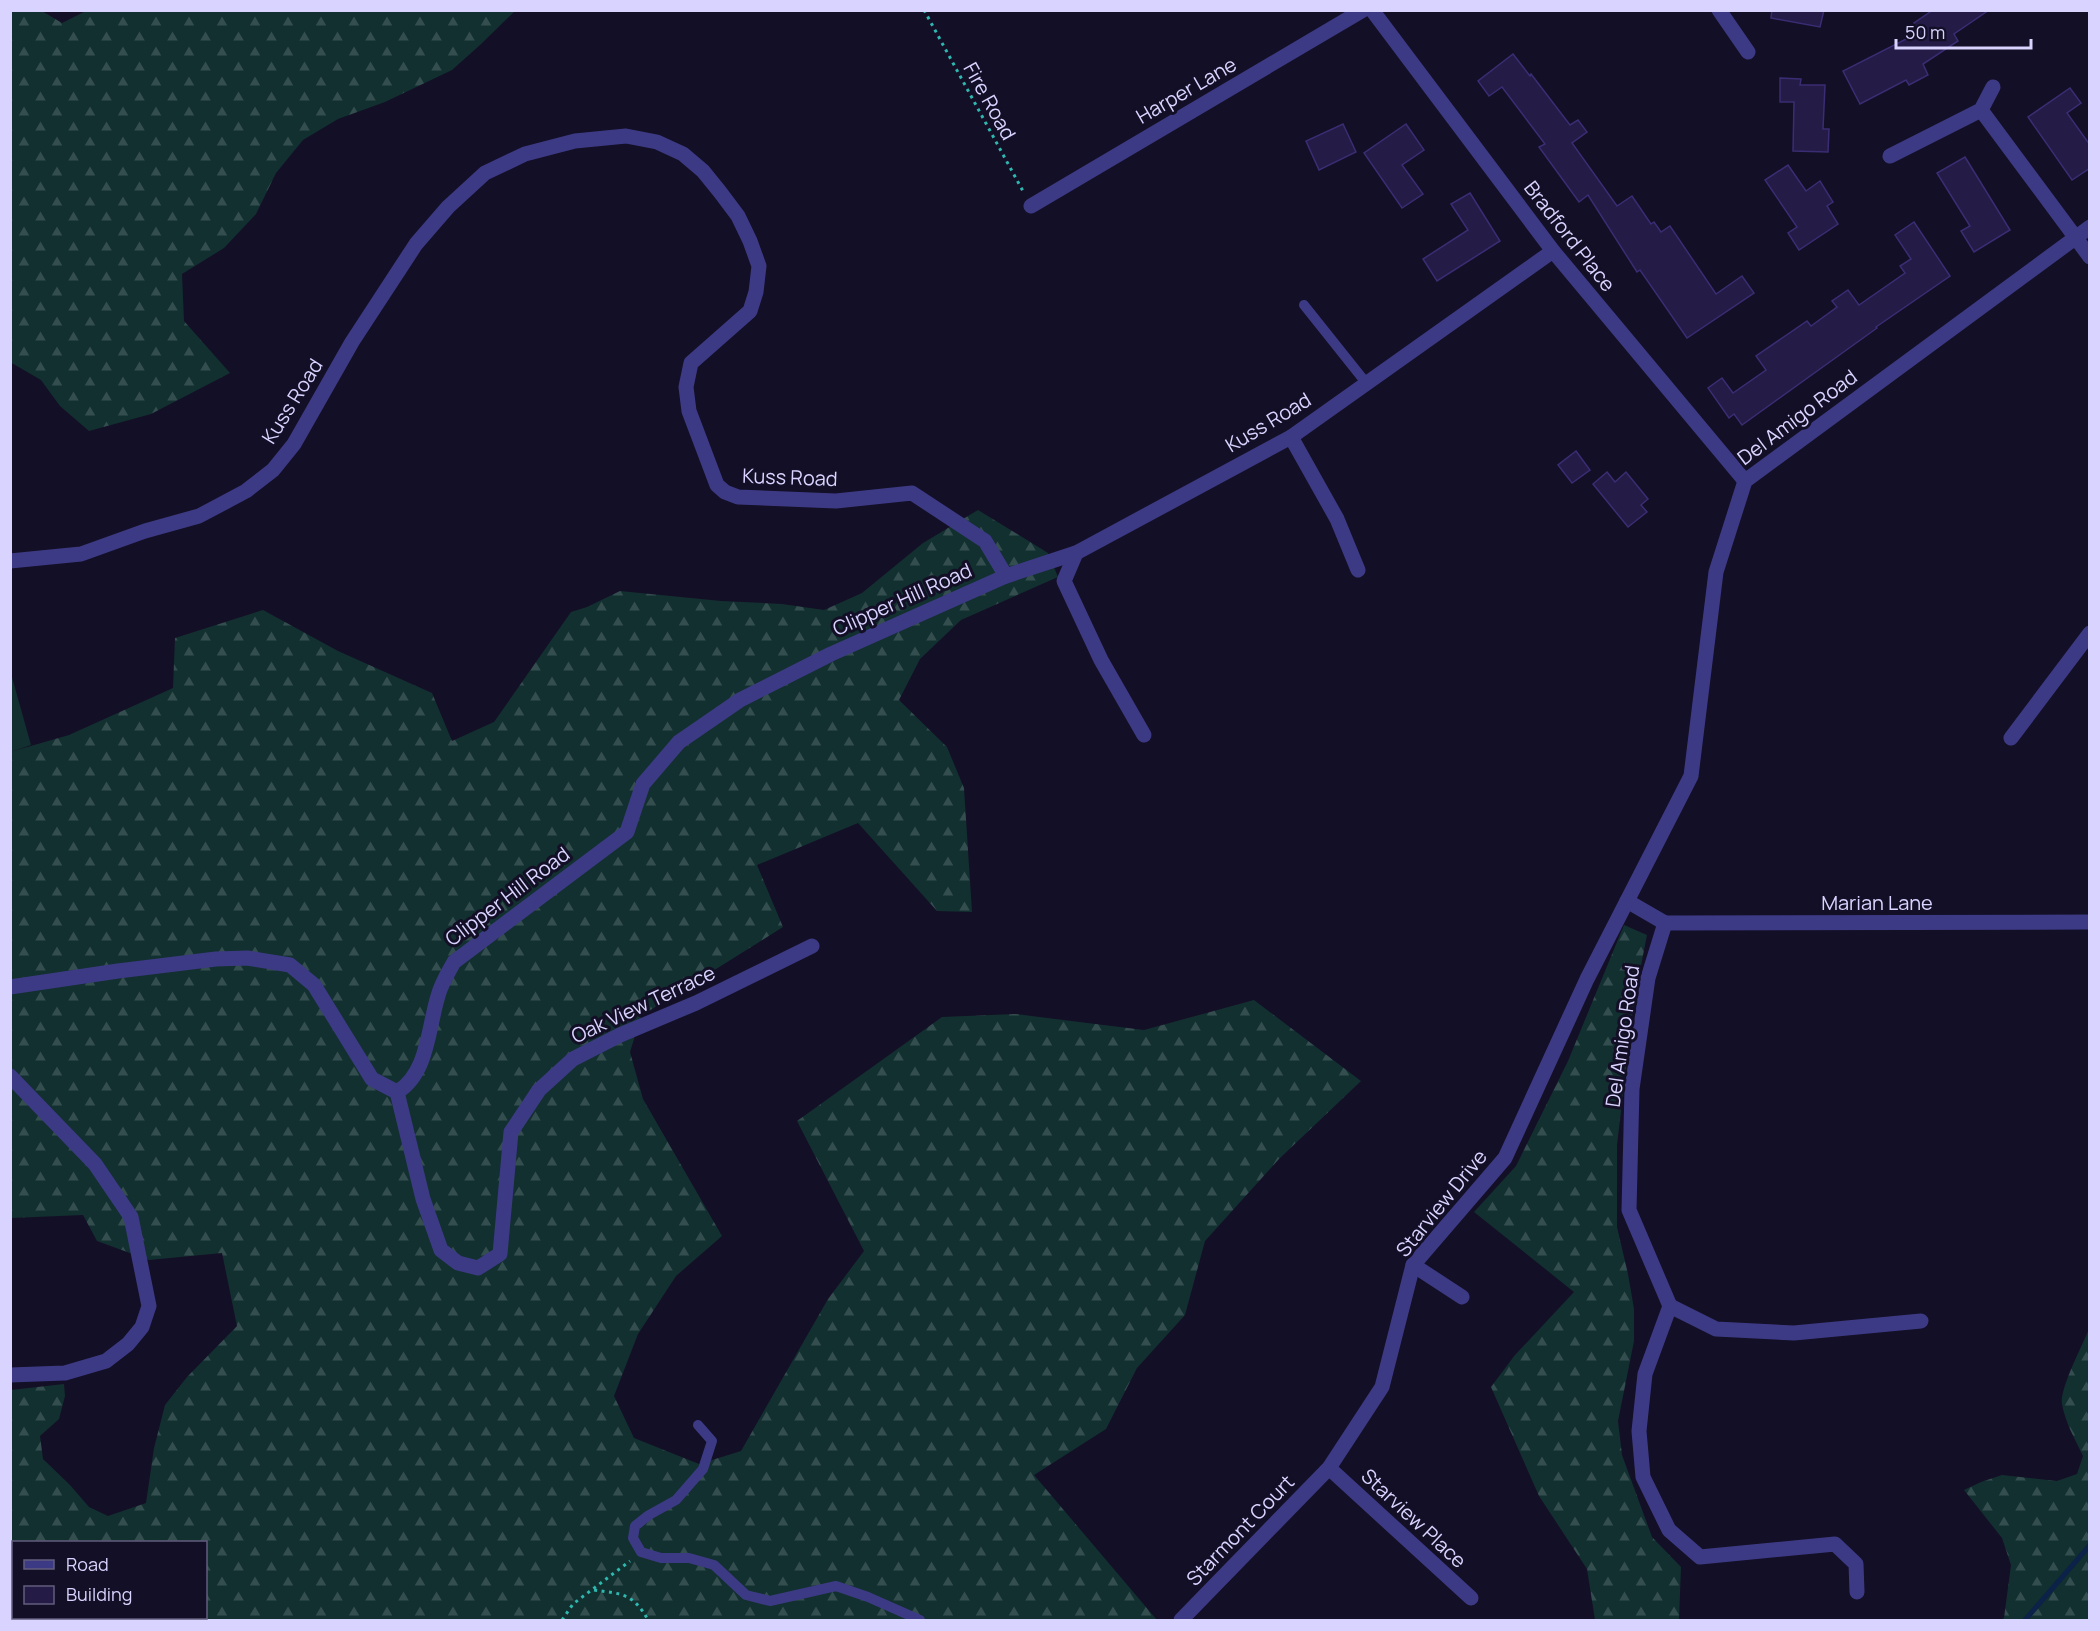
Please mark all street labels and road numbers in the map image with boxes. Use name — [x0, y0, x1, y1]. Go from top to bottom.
street label: Harper Lane — [1131, 50, 1241, 130]
street label: Fire Road — [958, 57, 1022, 145]
street label: Bradford Place — [1518, 175, 1622, 297]
street label: Kuss Road — [255, 353, 329, 449]
street label: Del Amigo Road — [1732, 363, 1862, 471]
street label: Kuss Road — [1220, 386, 1316, 458]
street label: Kuss Road — [742, 462, 838, 492]
street label: Clipper Hill Road — [828, 556, 976, 642]
street label: Clipper Hill Road — [439, 840, 575, 952]
street label: Marian Lane — [1821, 889, 1933, 916]
street label: Oak View Terrace — [567, 959, 719, 1049]
street label: Del Amigo Road — [1599, 963, 1645, 1109]
street label: Starview Drive — [1389, 1144, 1493, 1262]
street label: Starview Place — [1356, 1462, 1472, 1574]
street label: Starmont Court — [1180, 1469, 1300, 1591]

